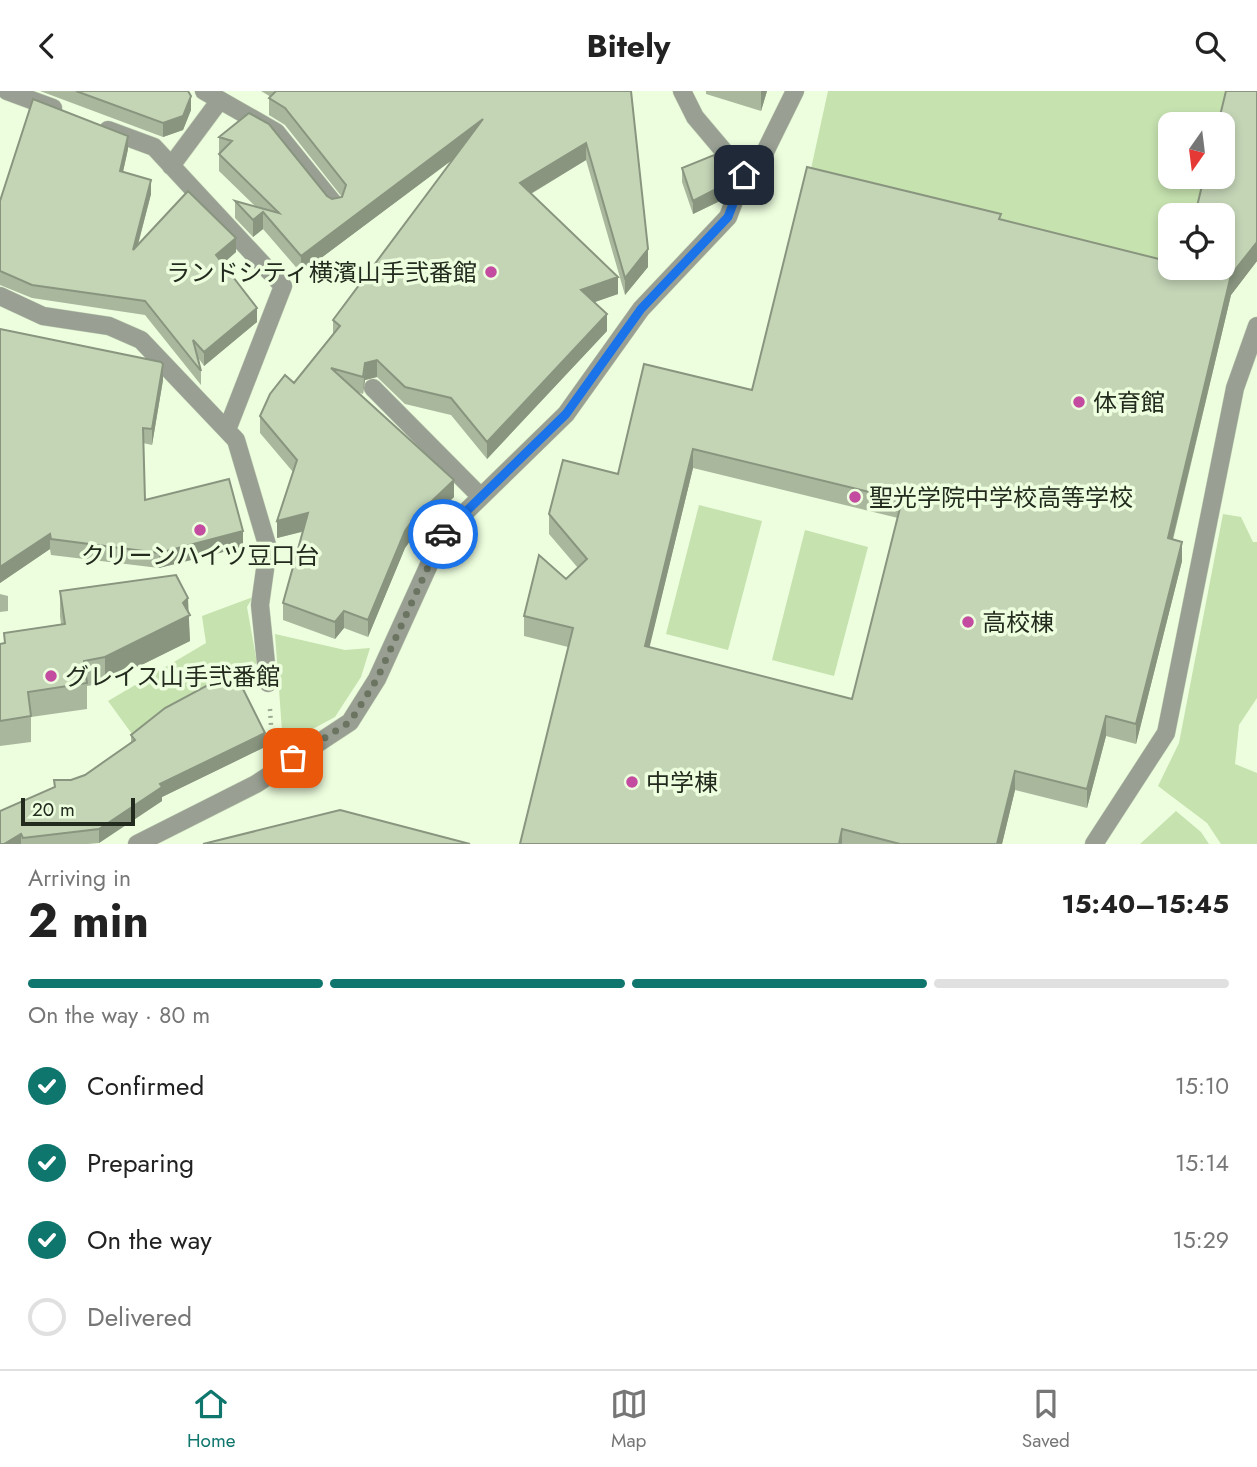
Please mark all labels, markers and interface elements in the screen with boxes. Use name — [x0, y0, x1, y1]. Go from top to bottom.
text: Bitely — [587, 23, 670, 69]
icon: back — [28, 27, 66, 65]
icon: search — [1191, 27, 1229, 65]
north arrow — [1158, 112, 1236, 189]
map controls — [1158, 112, 1235, 280]
pin — [714, 145, 774, 205]
icon: home — [725, 156, 763, 194]
button: locate — [1158, 203, 1235, 280]
place label: ランドシティ横濱山手弐番館 — [166, 255, 477, 290]
marker: ランドシティ横濱山手弐番館 — [483, 264, 499, 280]
place label: 体育館 — [1093, 385, 1165, 420]
marker: 体育館 — [1071, 394, 1087, 410]
place label: 聖光学院中学校高等学校 — [869, 480, 1133, 515]
marker: 聖光学院中学校高等学校 — [847, 489, 863, 505]
courier — [408, 499, 478, 569]
icon: car — [424, 515, 462, 553]
marker: クリーンハイツ豆口台 — [192, 522, 208, 538]
place label: クリーンハイツ豆口台 — [81, 538, 319, 573]
place label: 高校棟 — [982, 605, 1054, 640]
marker: 高校棟 — [960, 614, 976, 630]
place label: グレイス山手弐番館 — [65, 659, 280, 694]
marker: グレイス山手弐番館 — [43, 668, 59, 684]
pin — [263, 728, 323, 788]
icon: bag — [274, 739, 312, 777]
place label: 中学棟 — [646, 765, 718, 800]
marker: 中学棟 — [624, 774, 640, 790]
scale bar — [21, 795, 135, 827]
text: 20 m — [32, 796, 75, 823]
text: Arriving in — [28, 861, 131, 895]
text: 15:40–15:45 — [1062, 885, 1229, 923]
text: 2 min — [28, 888, 149, 954]
text: On the way · 80 m — [28, 998, 210, 1032]
icon: check — [28, 1067, 66, 1105]
text: Confirmed — [87, 1067, 204, 1105]
text: 15:10 — [1175, 1069, 1229, 1103]
icon: check — [28, 1144, 66, 1182]
text: Preparing — [87, 1144, 194, 1182]
text: 15:14 — [1175, 1146, 1229, 1180]
icon: check — [28, 1221, 66, 1259]
text: On the way — [87, 1221, 212, 1259]
text: 15:29 — [1172, 1223, 1229, 1257]
text: Delivered — [87, 1298, 192, 1336]
tab: Home — [187, 1385, 236, 1454]
tab: Map — [610, 1385, 648, 1454]
tab: Saved — [1022, 1385, 1070, 1454]

